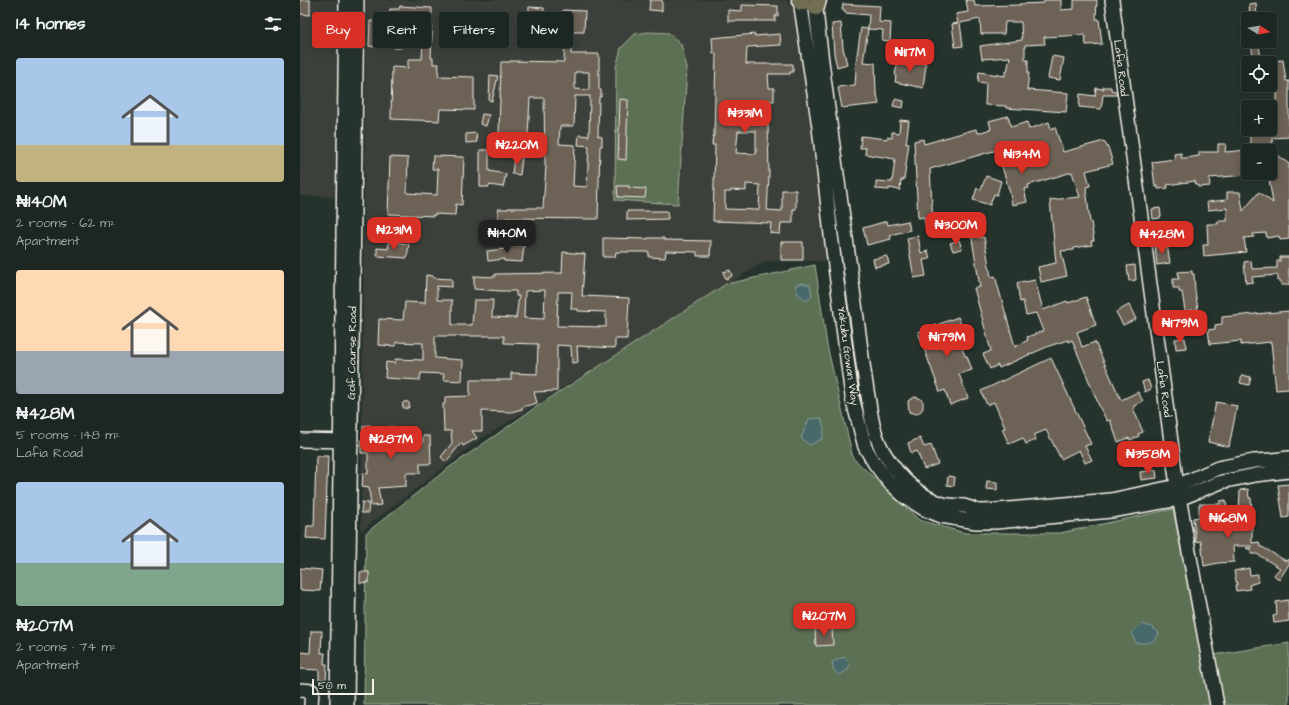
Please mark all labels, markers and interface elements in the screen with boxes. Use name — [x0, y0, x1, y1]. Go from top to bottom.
text: 14 homes — [16, 12, 86, 36]
chip: Buy — [312, 12, 365, 48]
chip: Rent — [373, 12, 431, 48]
chip: Filters — [439, 12, 509, 48]
chip: New — [517, 12, 573, 48]
north arrow — [1241, 12, 1277, 48]
map controls — [1241, 12, 1277, 180]
icon: filters — [262, 13, 284, 35]
pin: ₦117M — [882, 39, 938, 73]
street label: Lafia Road — [1110, 39, 1132, 97]
text: ₦117M — [894, 43, 926, 61]
button: locate — [1241, 56, 1277, 92]
icon: home — [114, 84, 186, 156]
pin: ₦331M — [717, 100, 773, 134]
button: + — [1241, 100, 1277, 136]
text: ₦331M — [727, 104, 763, 122]
pin: ₦220M — [489, 132, 545, 166]
text: ₦220M — [495, 136, 539, 154]
pin: ₦134M — [994, 141, 1050, 175]
button: − — [1241, 144, 1277, 180]
text: ₦134M — [1003, 145, 1041, 163]
text: ₦140M — [16, 190, 67, 214]
pin: ₦300M — [928, 212, 984, 246]
text: 2 rooms · 62 m² — [16, 214, 115, 232]
text: ₦300M — [934, 216, 978, 234]
pin: ₦231M — [366, 217, 422, 251]
pin: ₦140M — [479, 220, 535, 254]
text: ₦231M — [376, 221, 412, 239]
pin: ₦428M — [1134, 221, 1190, 255]
text: ₦140M — [488, 224, 526, 242]
text: ₦428M — [1140, 225, 1184, 243]
text: Apartment — [16, 232, 80, 250]
icon: home — [114, 296, 186, 368]
street label: Yakubu Gowan Way — [833, 305, 862, 407]
street label: Golf Course Road — [344, 306, 360, 400]
pin: ₦179M — [1152, 310, 1208, 344]
text: ₦179M — [1161, 314, 1199, 332]
pin: ₦179M — [919, 324, 975, 358]
text: ₦179M — [928, 328, 966, 346]
street label: Lafia Road — [1153, 360, 1175, 418]
text: ₦428M — [16, 402, 75, 426]
text: 5 rooms · 148 m² — [16, 426, 120, 444]
pin: ₦287M — [363, 426, 419, 460]
text: ₦287M — [369, 430, 413, 448]
pin: ₦358M — [1120, 441, 1176, 475]
text: Lafia Road — [16, 444, 83, 462]
text: ₦358M — [1126, 445, 1170, 463]
pin: ₦168M — [1200, 505, 1256, 539]
icon: home — [114, 508, 186, 580]
text: ₦168M — [1209, 509, 1247, 527]
pin: ₦207M — [796, 603, 852, 637]
text: ₦207M — [802, 607, 846, 625]
text: ₦207M — [16, 614, 73, 638]
text: 2 rooms · 74 m² — [16, 638, 116, 656]
text: Apartment — [16, 656, 80, 674]
scale bar — [312, 677, 374, 696]
text: 50 m — [318, 678, 346, 693]

